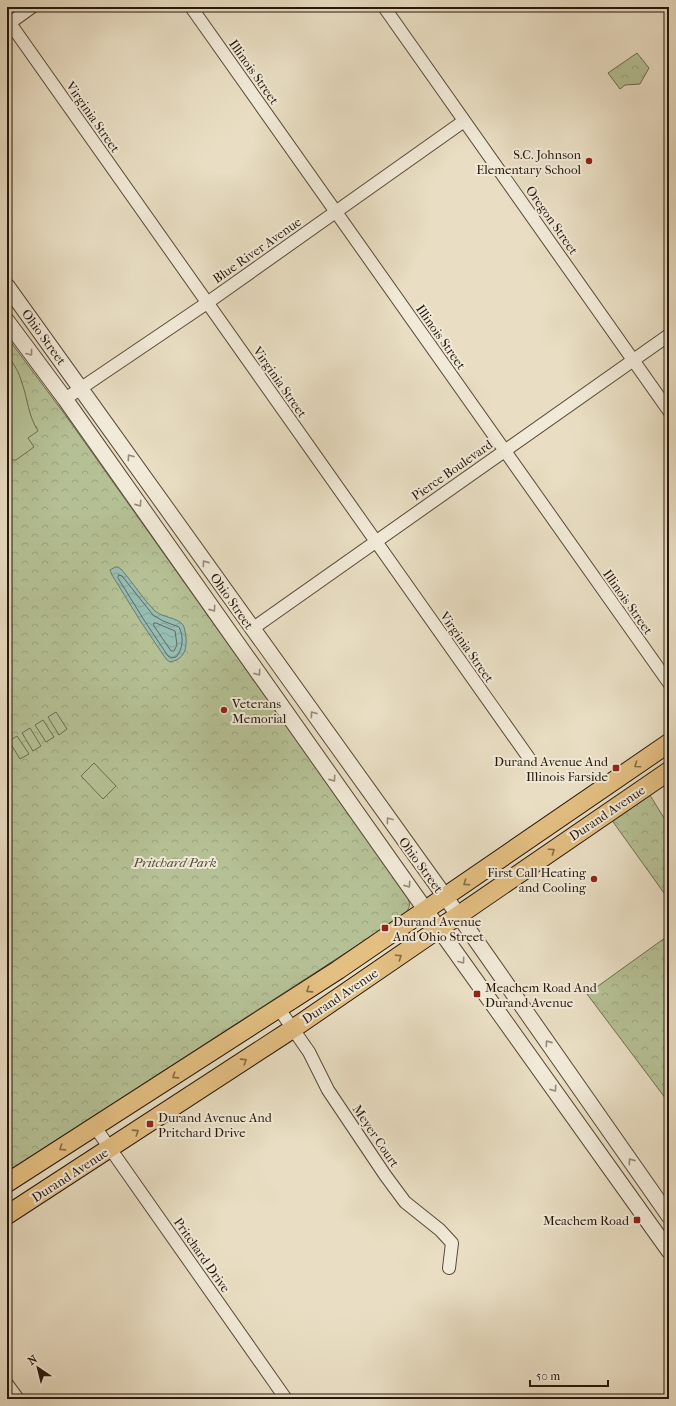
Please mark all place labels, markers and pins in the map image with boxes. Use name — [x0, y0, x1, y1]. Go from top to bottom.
place label: S.C. Johnson Elementary School — [476, 147, 581, 177]
marker: S.C. Johnson Elementary School — [584, 156, 594, 166]
place label: Veterans Memorial — [231, 696, 287, 726]
marker: Veterans Memorial — [219, 705, 229, 715]
place label: Durand Avenue And Illinois Farside — [494, 754, 609, 784]
marker: Durand Avenue And Illinois Farside — [611, 763, 621, 773]
place label: First Call Heating and Cooling — [487, 865, 587, 895]
marker: First Call Heating and Cooling — [589, 874, 599, 884]
place label: Durand Avenue And Ohio Street — [392, 914, 484, 944]
marker: Durand Avenue And Ohio Street — [380, 923, 390, 933]
place label: Meachem Road And Durand Avenue — [485, 980, 598, 1010]
marker: Meachem Road And Durand Avenue — [472, 989, 482, 999]
place label: Durand Avenue And Pritchard Drive — [158, 1110, 273, 1140]
marker: Durand Avenue And Pritchard Drive — [145, 1119, 155, 1129]
place label: Meachem Road — [543, 1213, 630, 1228]
marker: Meachem Road — [632, 1215, 642, 1225]

